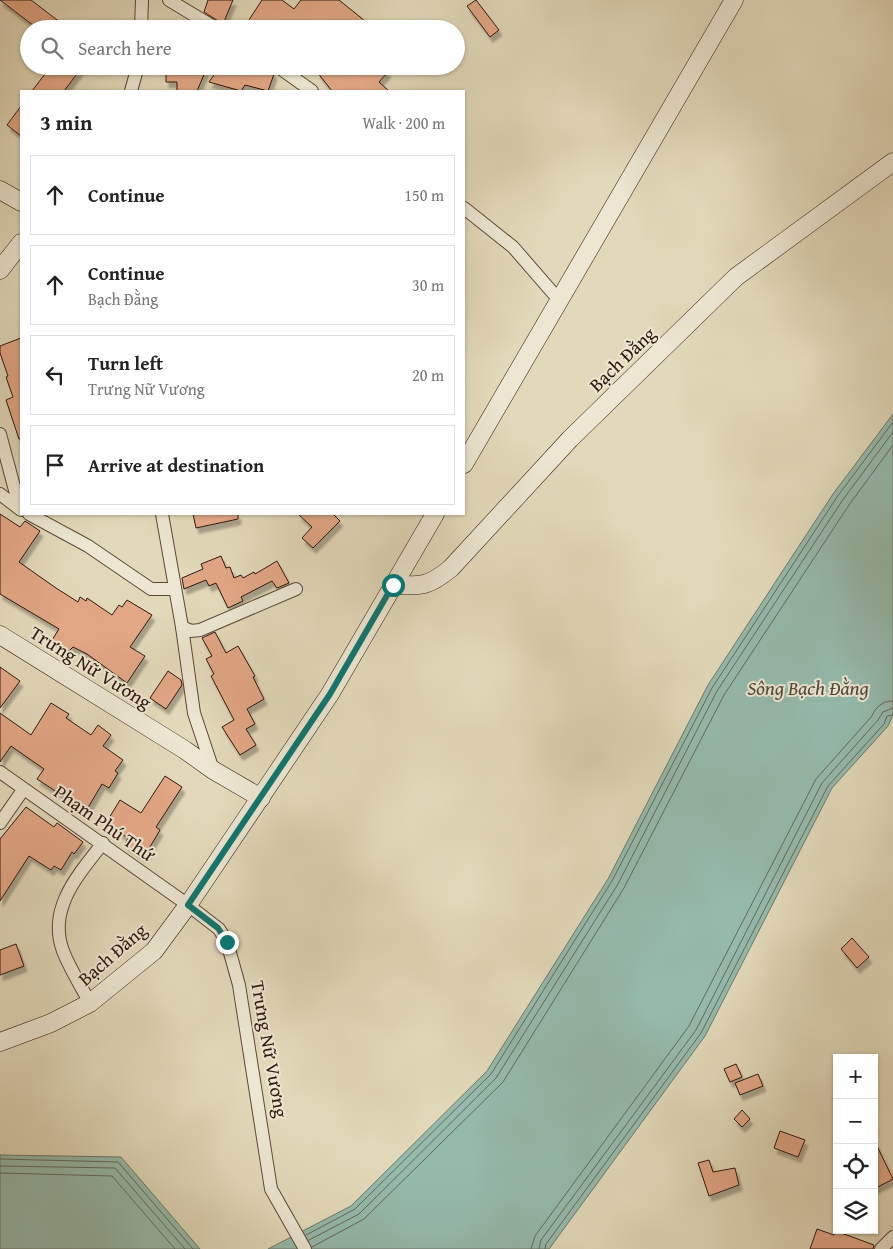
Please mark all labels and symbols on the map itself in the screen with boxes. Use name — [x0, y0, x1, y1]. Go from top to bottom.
street label: Bạch Đằng — [582, 320, 662, 398]
route start — [382, 574, 405, 597]
street label: Trưng Nữ Vương — [25, 618, 158, 716]
water label: Sông Bạch Đằng — [747, 673, 869, 702]
street label: Phạm Phú Thứ — [49, 778, 162, 869]
street label: Bạch Đằng — [71, 916, 153, 992]
route end — [216, 931, 239, 954]
street label: Trưng Nữ Vương — [244, 978, 296, 1120]

